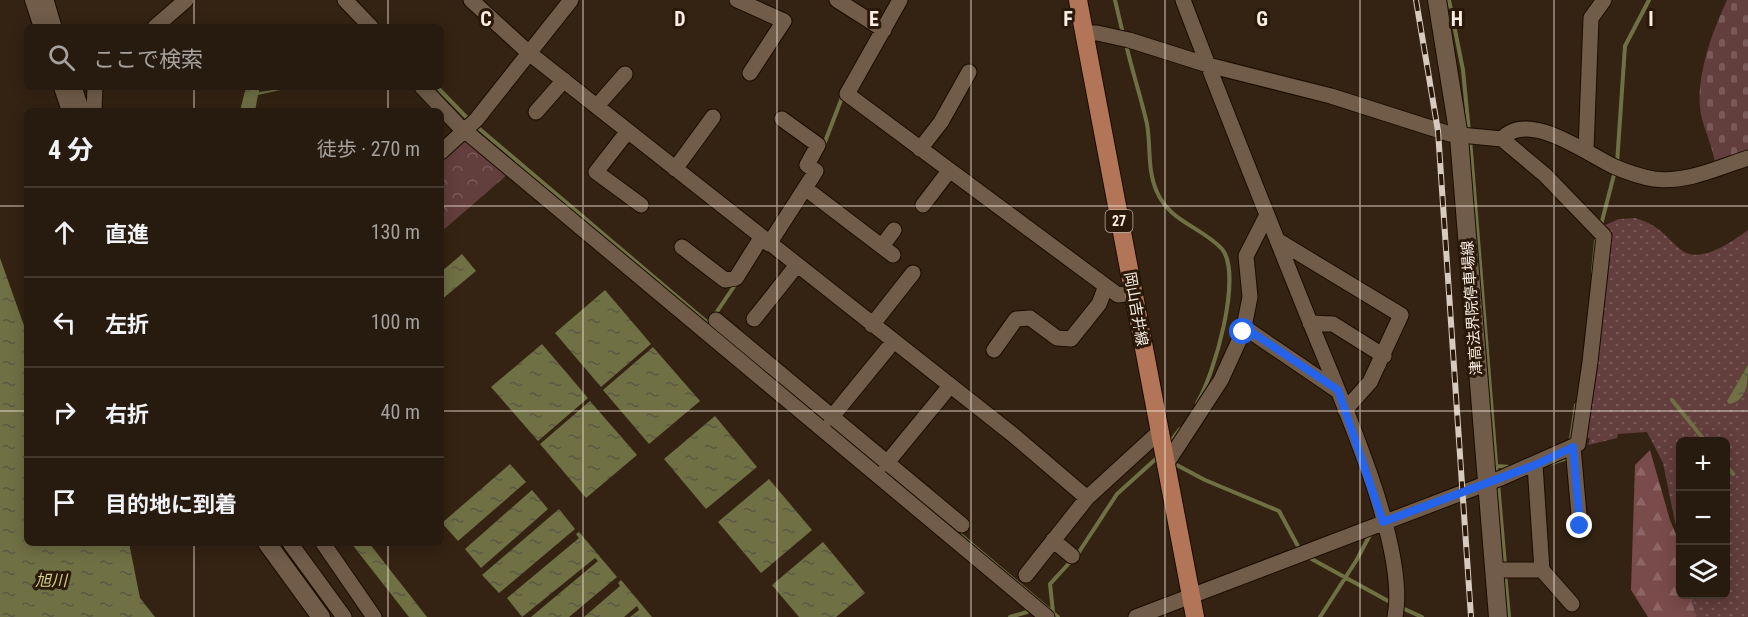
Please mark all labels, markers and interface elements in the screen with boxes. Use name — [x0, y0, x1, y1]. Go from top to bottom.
text: C — [480, 7, 492, 31]
text: D — [674, 7, 686, 31]
text: E — [869, 7, 879, 31]
text: F — [1063, 7, 1073, 31]
text: G — [1256, 7, 1268, 31]
text: H — [1451, 7, 1463, 31]
text: I — [1648, 7, 1654, 31]
search box — [24, 24, 444, 90]
icon: search — [45, 41, 78, 74]
text: ここで検索 — [93, 47, 203, 72]
text: 4 分 — [48, 135, 93, 165]
text: 徒歩 · 270 m — [317, 137, 420, 161]
road number: 27 — [1106, 210, 1132, 232]
icon: ahead — [48, 216, 81, 249]
text: 130 m — [371, 220, 420, 244]
text: 直進 — [105, 222, 149, 247]
street label: 津高法界院停車場線 — [1458, 240, 1486, 376]
street label: 岡山吉井線 — [1121, 270, 1151, 348]
icon: left — [48, 306, 81, 339]
text: 100 m — [371, 310, 420, 334]
text: 左折 — [105, 312, 149, 337]
route start — [1229, 318, 1255, 344]
icon: right — [48, 396, 81, 429]
text: 40 m — [381, 400, 420, 424]
text: 右折 — [105, 402, 149, 427]
map controls — [1676, 437, 1730, 599]
button: + — [1676, 437, 1730, 491]
icon: arrive — [48, 486, 81, 519]
button: − — [1676, 491, 1730, 545]
text: 目的地に到着 — [105, 492, 237, 517]
route end — [1566, 512, 1592, 538]
button: layers — [1676, 545, 1730, 599]
water label: 旭川 — [35, 571, 69, 590]

